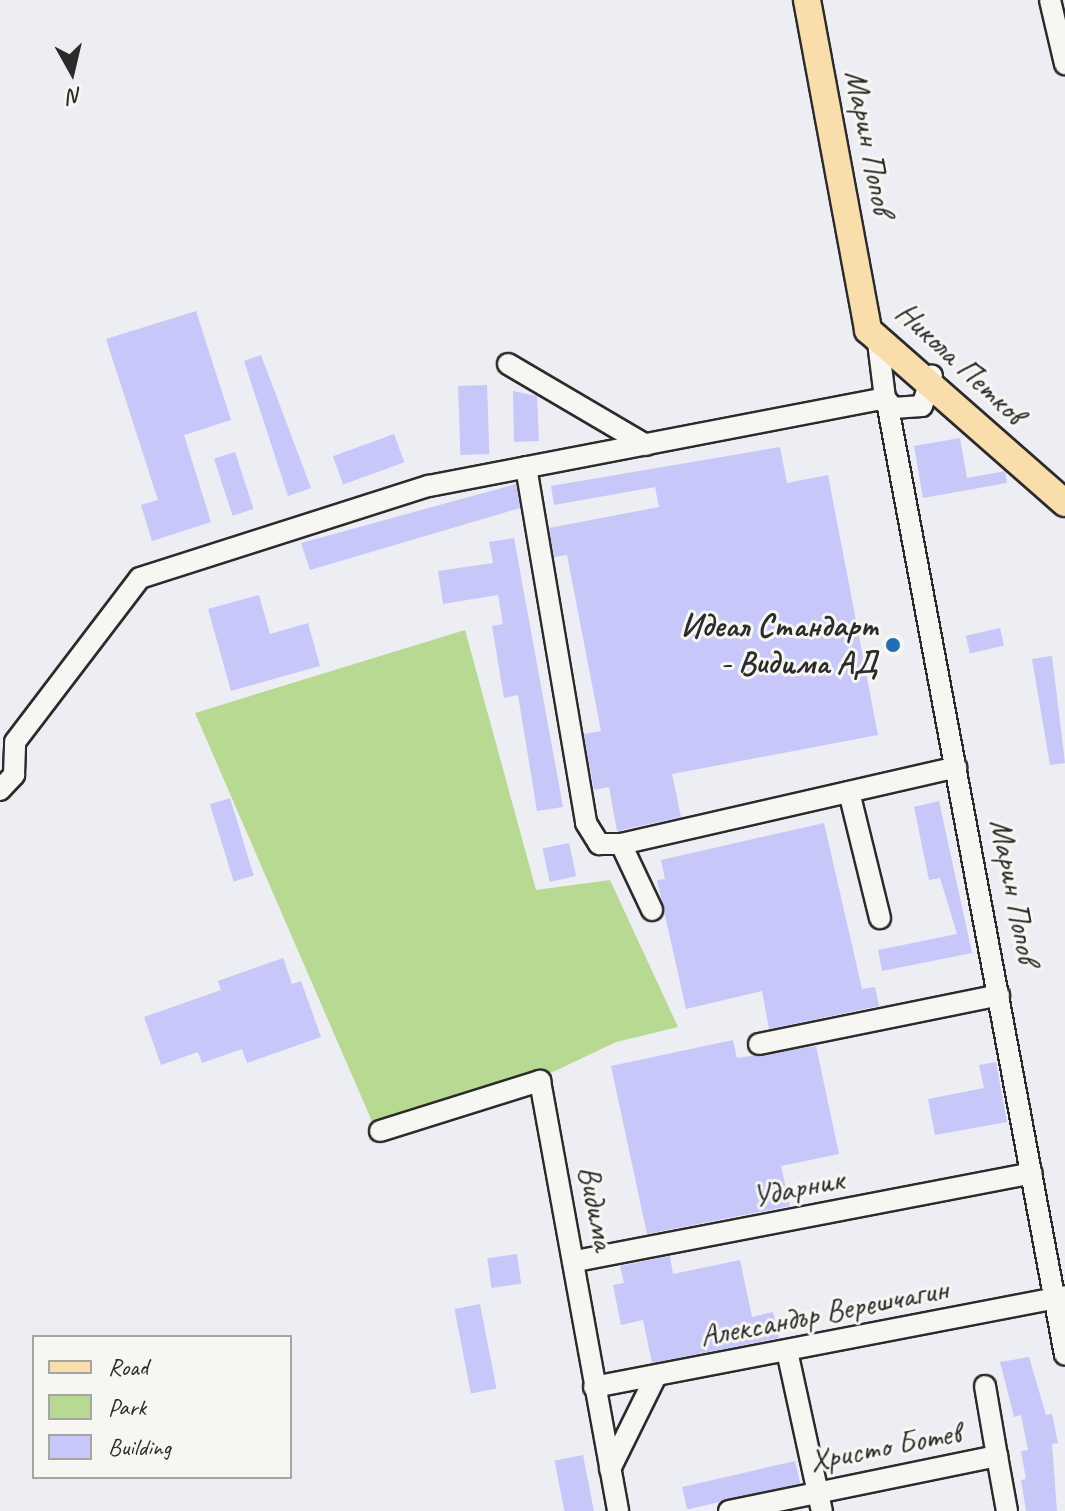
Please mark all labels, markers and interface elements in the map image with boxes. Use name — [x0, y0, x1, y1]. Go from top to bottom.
north arrow — [32, 32, 112, 112]
street label: Марин Попов — [836, 67, 902, 217]
text: N — [67, 81, 84, 111]
street label: Никола Петков — [888, 294, 1032, 432]
place label: Идеал Стандарт - Видима АД — [679, 608, 877, 683]
marker: Идеал Стандарт - Видима АД — [884, 636, 902, 654]
street label: Марин Попов — [981, 816, 1047, 966]
street label: Ударник — [749, 1160, 847, 1216]
street label: Видима — [569, 1163, 623, 1253]
street label: Александър Верешчагин — [697, 1270, 951, 1356]
legend — [32, 1335, 292, 1479]
text: Road — [108, 1352, 148, 1382]
text: Park — [108, 1392, 146, 1422]
street label: Христо Ботев — [807, 1414, 963, 1480]
text: Building — [108, 1432, 171, 1462]

